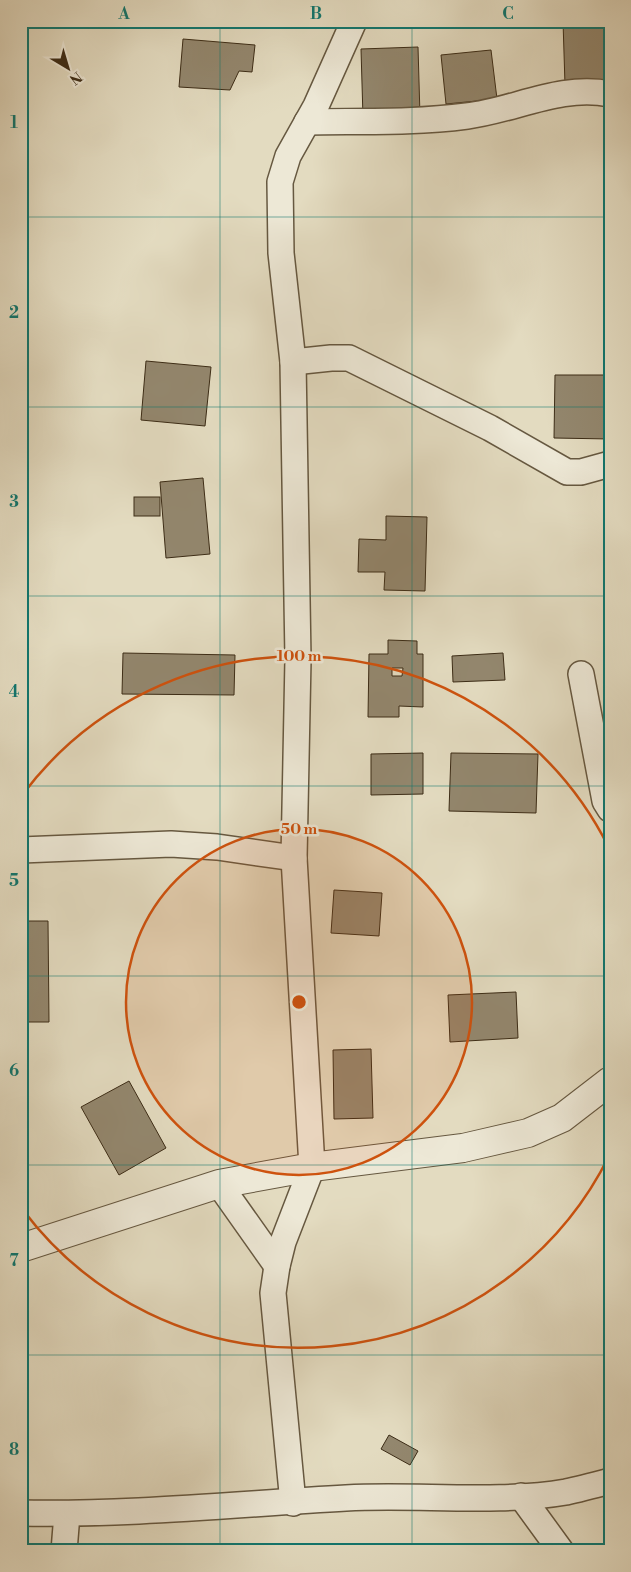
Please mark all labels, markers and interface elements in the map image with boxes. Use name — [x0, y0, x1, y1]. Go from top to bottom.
text: A — [117, 4, 130, 24]
text: B — [310, 4, 322, 24]
text: C — [502, 4, 514, 24]
north arrow — [42, 42, 92, 92]
text: N — [65, 67, 85, 88]
text: 1 — [10, 113, 18, 133]
text: 2 — [9, 303, 19, 323]
text: 3 — [9, 492, 19, 512]
text: 100 m — [277, 647, 322, 666]
text: 4 — [9, 682, 20, 702]
text: 50 m — [281, 820, 317, 839]
text: 5 — [9, 871, 19, 891]
centre of rings — [290, 993, 308, 1011]
text: 6 — [9, 1061, 19, 1081]
text: 7 — [9, 1251, 19, 1271]
text: 8 — [9, 1440, 19, 1460]

